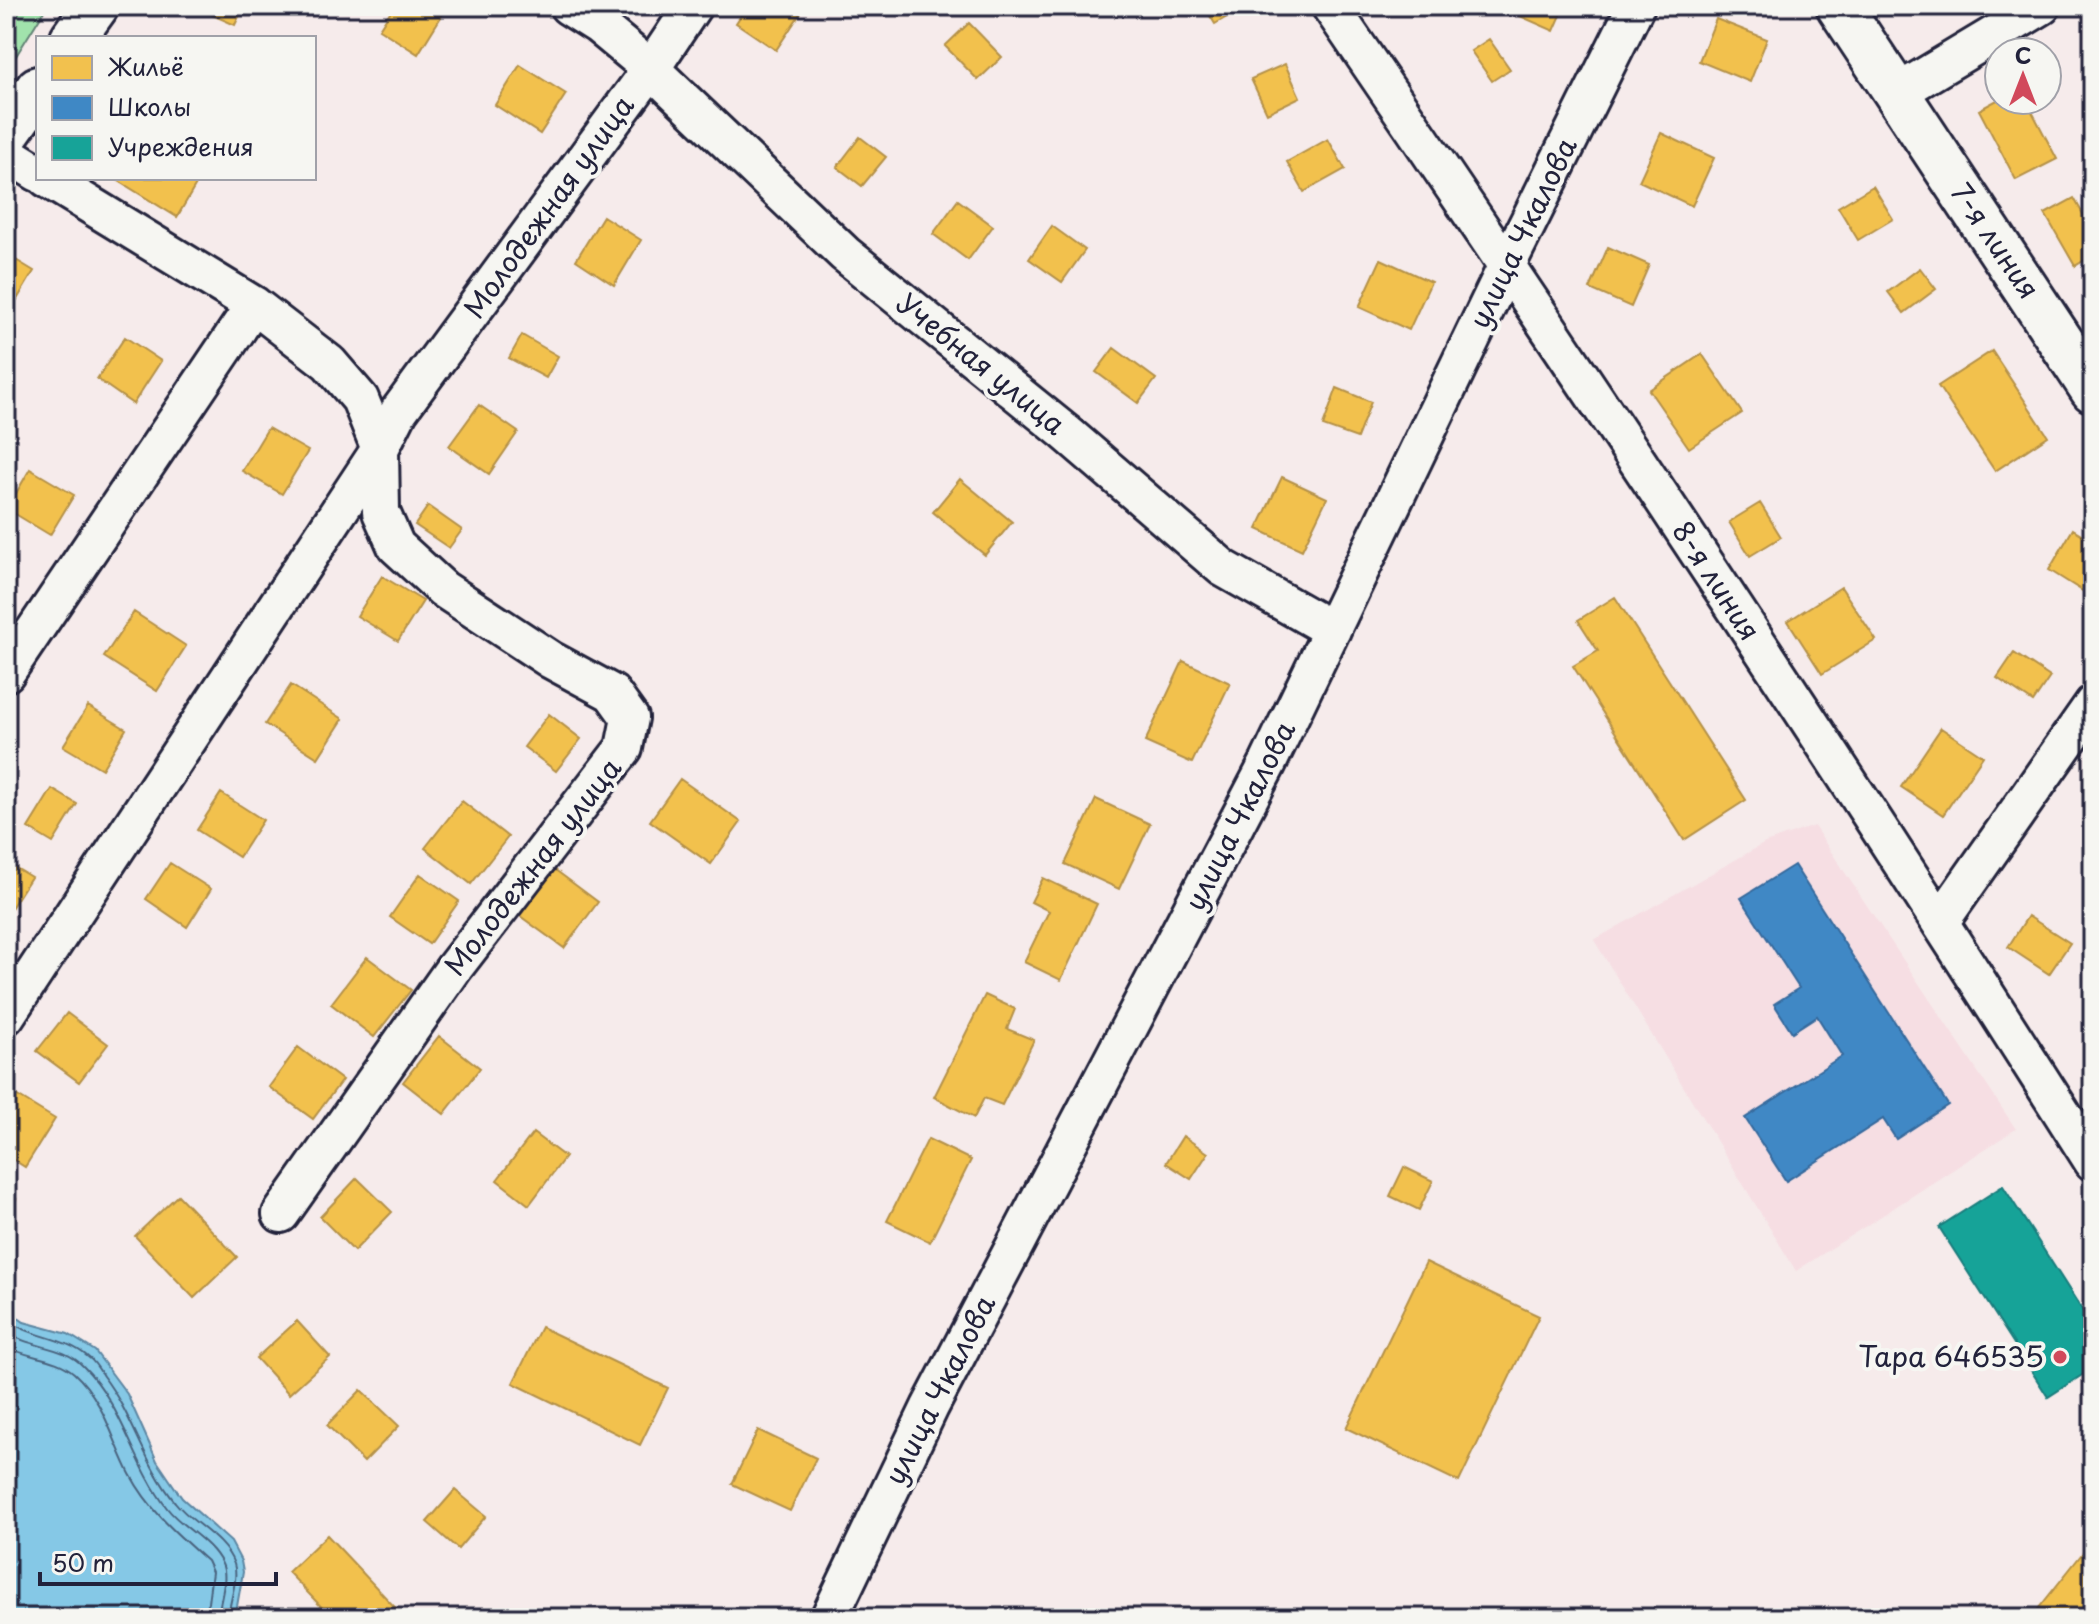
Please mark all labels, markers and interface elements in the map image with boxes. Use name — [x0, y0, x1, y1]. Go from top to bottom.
legend — [36, 36, 316, 180]
north arrow — [1983, 36, 2063, 116]
text: С — [2015, 38, 2031, 71]
text: Жильё — [107, 48, 184, 84]
street label: Молодежная улица — [452, 85, 644, 327]
text: Школы — [108, 88, 191, 124]
text: Учреждения — [108, 128, 254, 164]
street label: улица Чкалова — [1457, 129, 1587, 335]
street label: 7-я линия — [1941, 173, 2051, 307]
street label: Учебная улица — [888, 281, 1076, 445]
street label: 8-я линия — [1663, 512, 1772, 648]
street label: улица Чкалова — [1172, 712, 1305, 918]
street label: Молодежная улица — [433, 748, 631, 984]
street label: улица Чкалова — [872, 1286, 1005, 1492]
place label: Тара 646535 — [1858, 1334, 2044, 1377]
marker: Тара 646535 — [2051, 1348, 2069, 1366]
scale bar — [40, 1536, 276, 1586]
text: 50 m — [52, 1544, 114, 1580]

